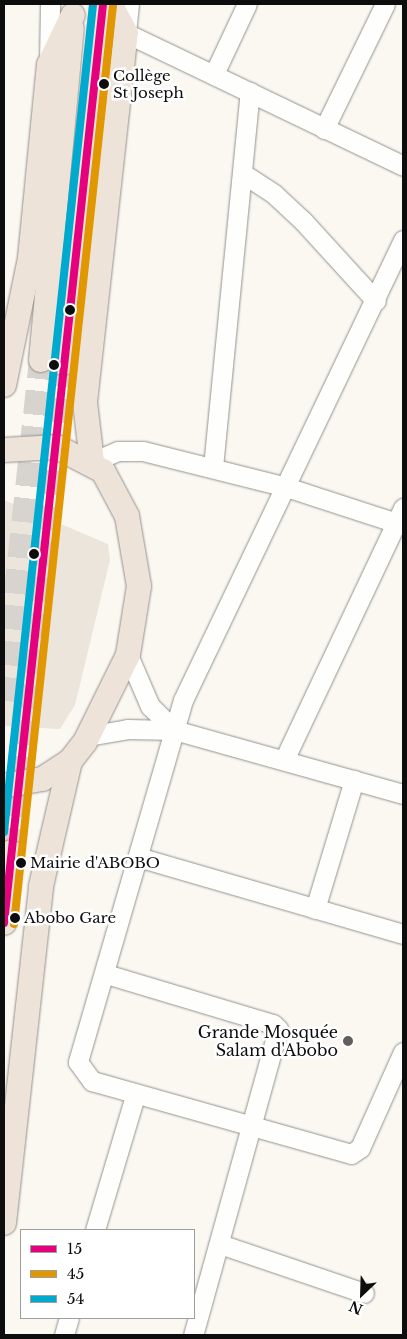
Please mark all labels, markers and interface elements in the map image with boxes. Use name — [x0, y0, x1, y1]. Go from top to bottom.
place label: Collège St Joseph — [113, 66, 184, 101]
marker: Collège St Joseph — [99, 79, 109, 89]
unlabelled marker — [65, 305, 75, 315]
unlabelled marker — [49, 360, 59, 370]
unlabelled marker — [29, 549, 39, 559]
place label: Mairie d'ABOBO — [30, 854, 160, 872]
marker: Mairie d'ABOBO — [16, 858, 26, 868]
place label: Abobo Gare — [24, 909, 116, 927]
marker: Abobo Gare — [10, 913, 20, 923]
place label: Grande Mosquée Salam d'Abobo — [198, 1022, 338, 1060]
marker: Grande Mosquée Salam d'Abobo — [342, 1035, 354, 1047]
legend — [20, 1229, 195, 1319]
text: 15 — [67, 1239, 82, 1258]
text: 45 — [67, 1264, 84, 1283]
north arrow — [337, 1269, 387, 1319]
text: 54 — [67, 1289, 84, 1308]
text: N — [346, 1297, 366, 1319]

